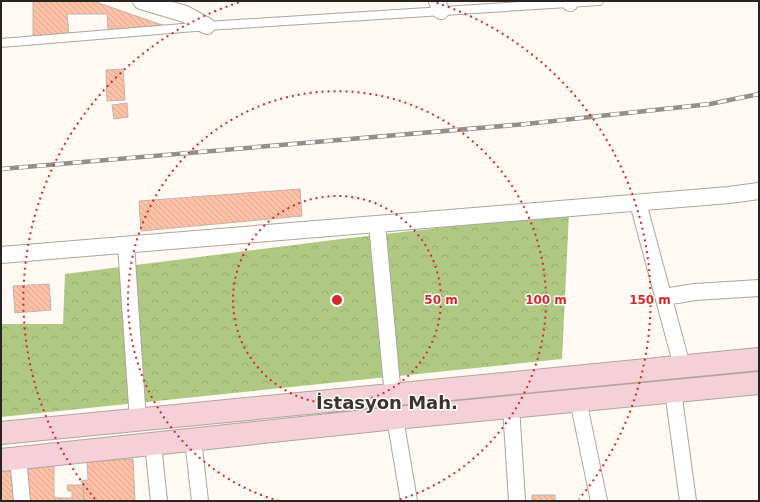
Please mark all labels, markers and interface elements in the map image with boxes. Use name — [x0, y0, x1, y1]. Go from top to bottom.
centre of rings — [330, 293, 344, 307]
text: 50 m — [424, 293, 458, 307]
text: 100 m — [525, 293, 567, 307]
text: 150 m — [629, 293, 671, 307]
district label: İstasyon Mah. — [316, 392, 458, 413]

